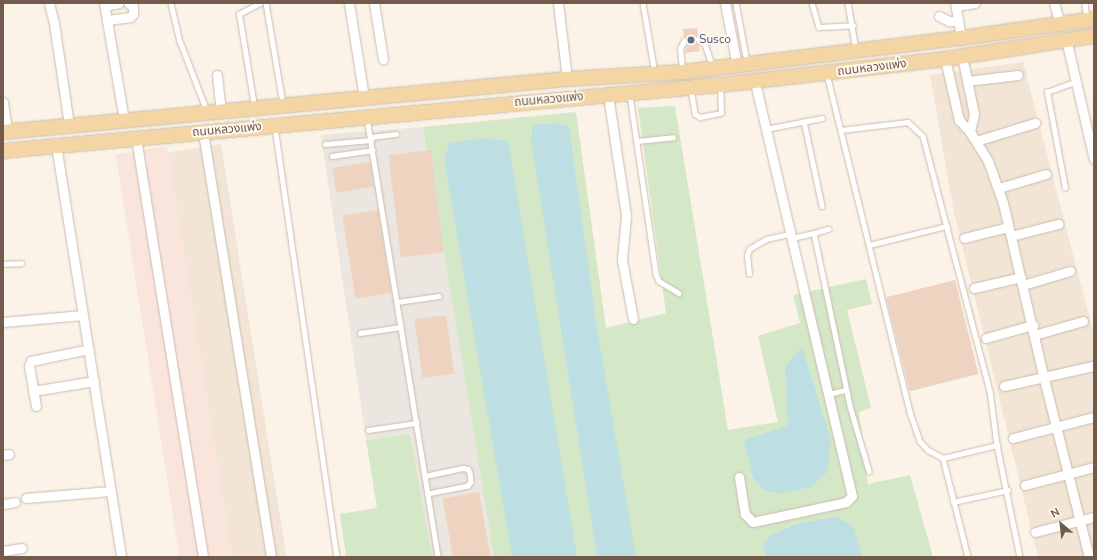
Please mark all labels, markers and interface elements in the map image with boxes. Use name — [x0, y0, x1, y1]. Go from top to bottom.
place label: Susco — [699, 33, 731, 47]
marker: Susco — [686, 35, 696, 45]
street label: ถนนหลวงแพ่ง — [837, 57, 907, 79]
street label: ถนนหลวงแพ่ง — [514, 90, 584, 110]
street label: ถนนหลวงแพ่ง — [192, 120, 262, 140]
north arrow — [1041, 504, 1081, 544]
text: N — [1048, 504, 1062, 522]

